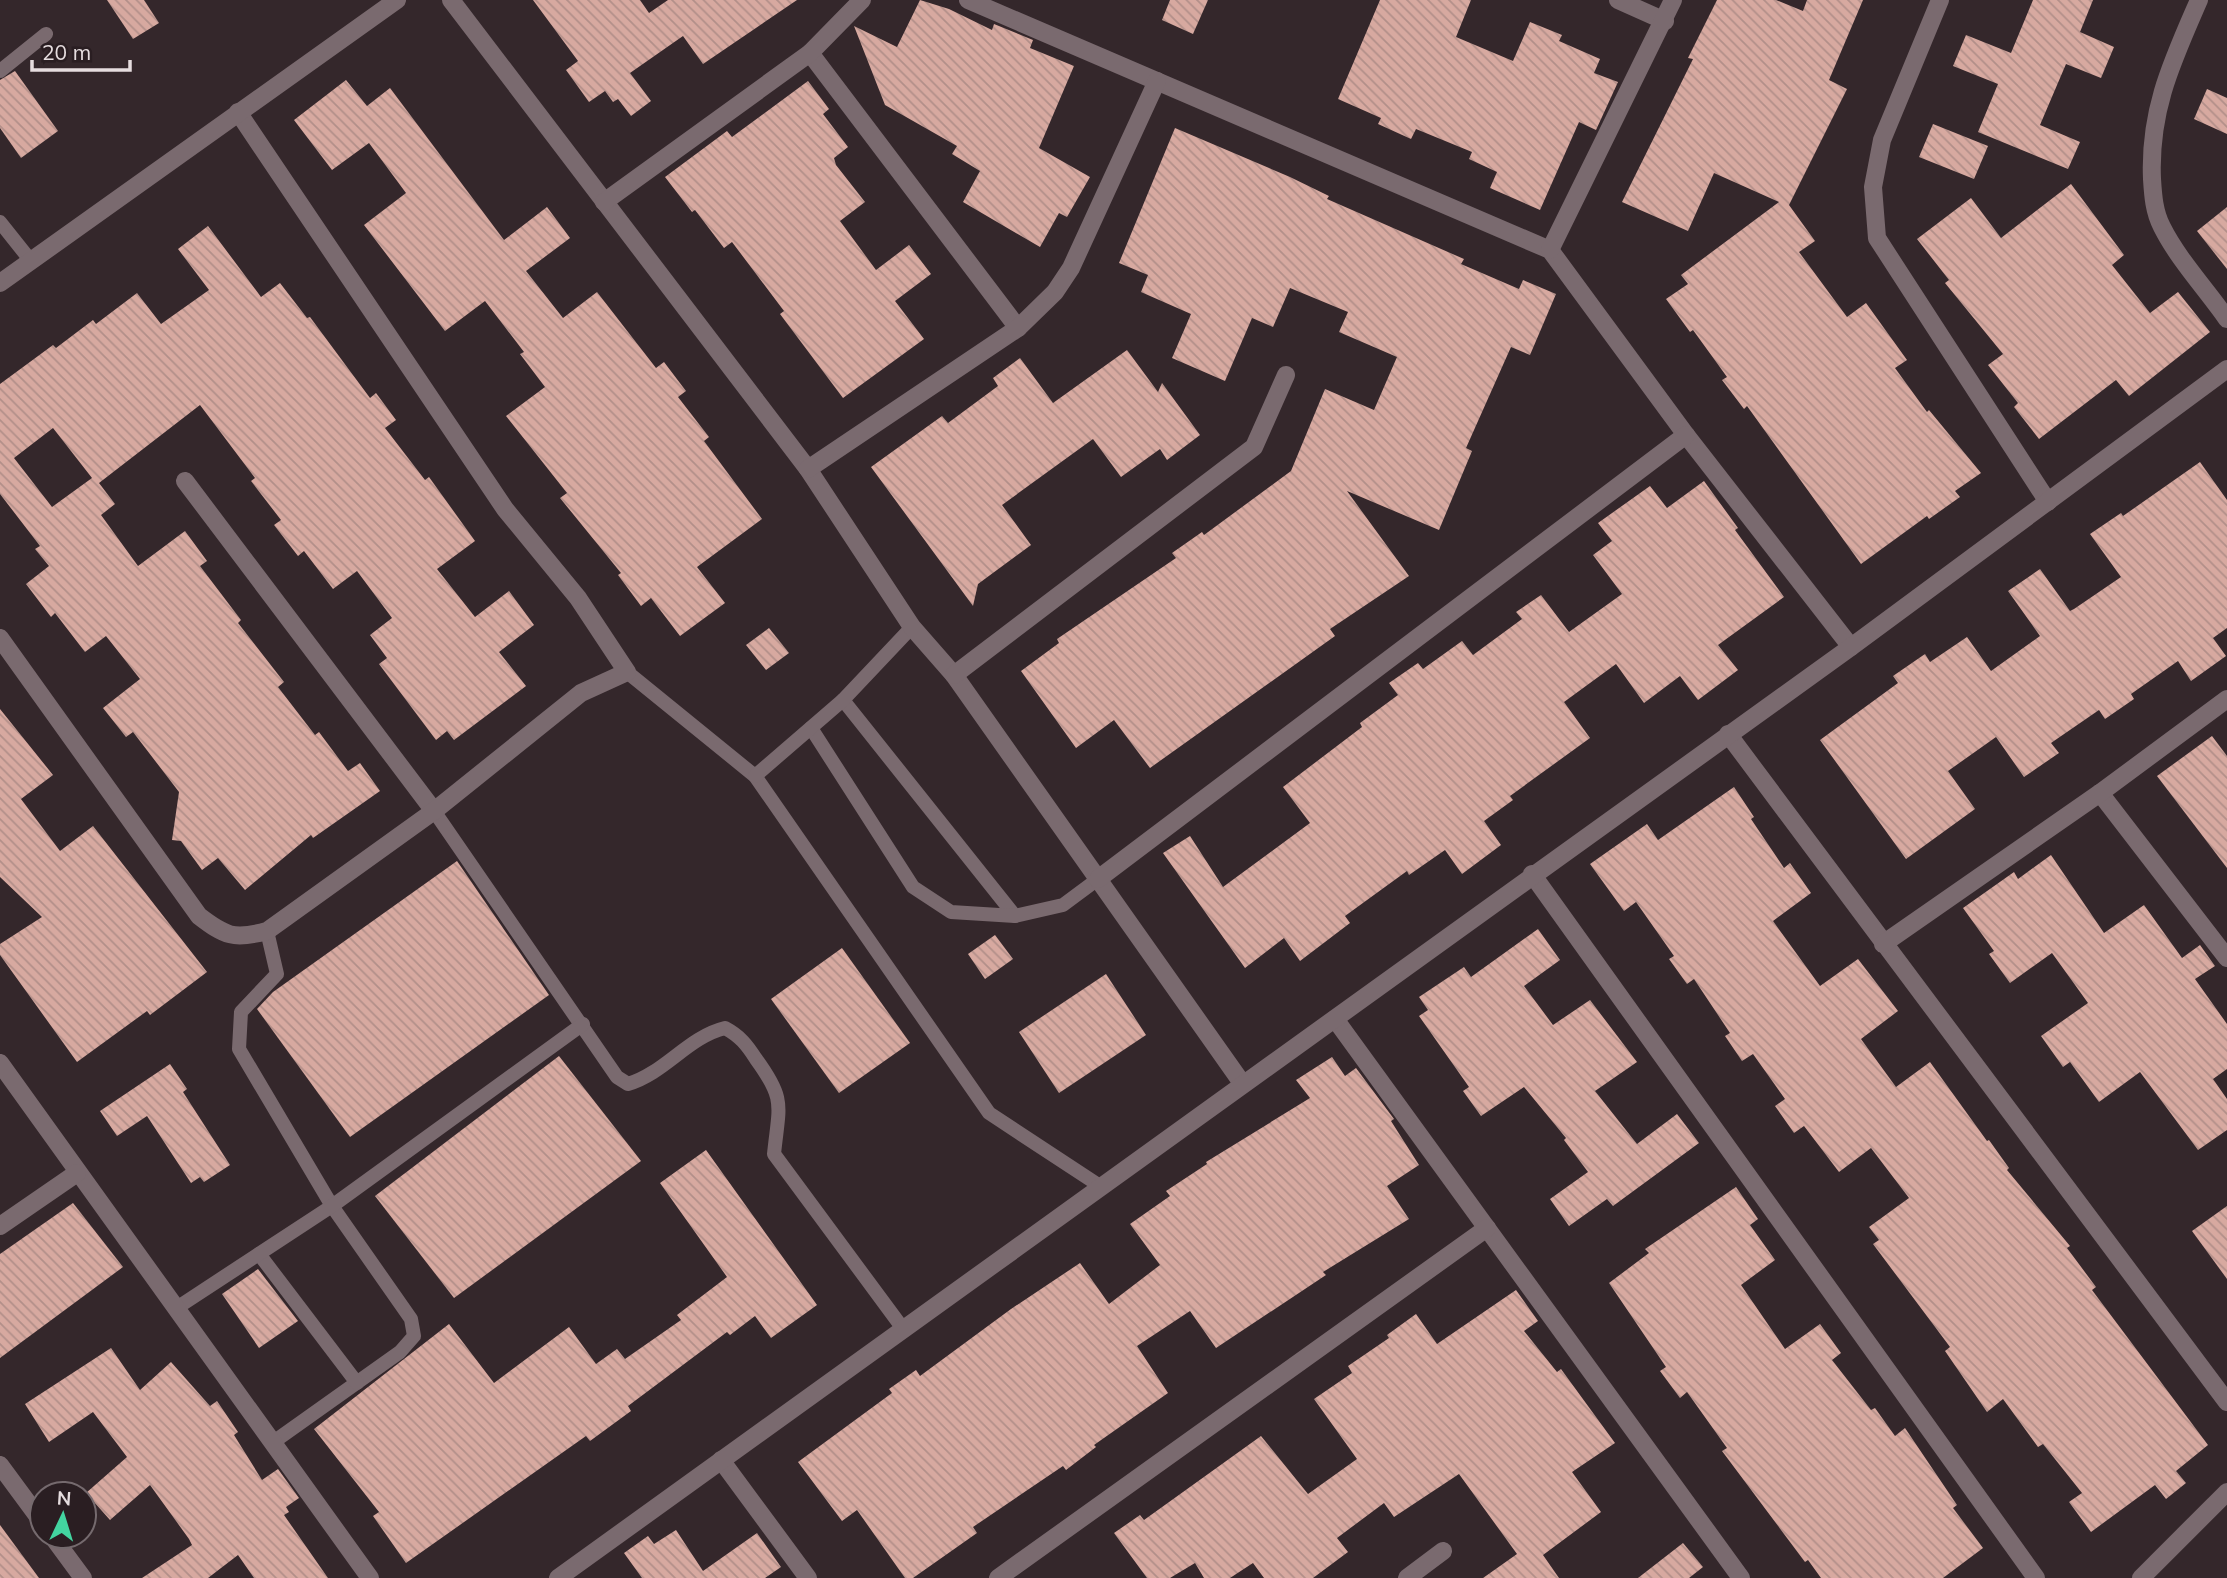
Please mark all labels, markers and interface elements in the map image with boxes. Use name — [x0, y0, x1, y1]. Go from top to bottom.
scale bar — [32, 28, 130, 72]
text: 20 m — [42, 39, 91, 65]
north arrow — [28, 1480, 98, 1550]
text: N — [56, 1486, 72, 1511]

